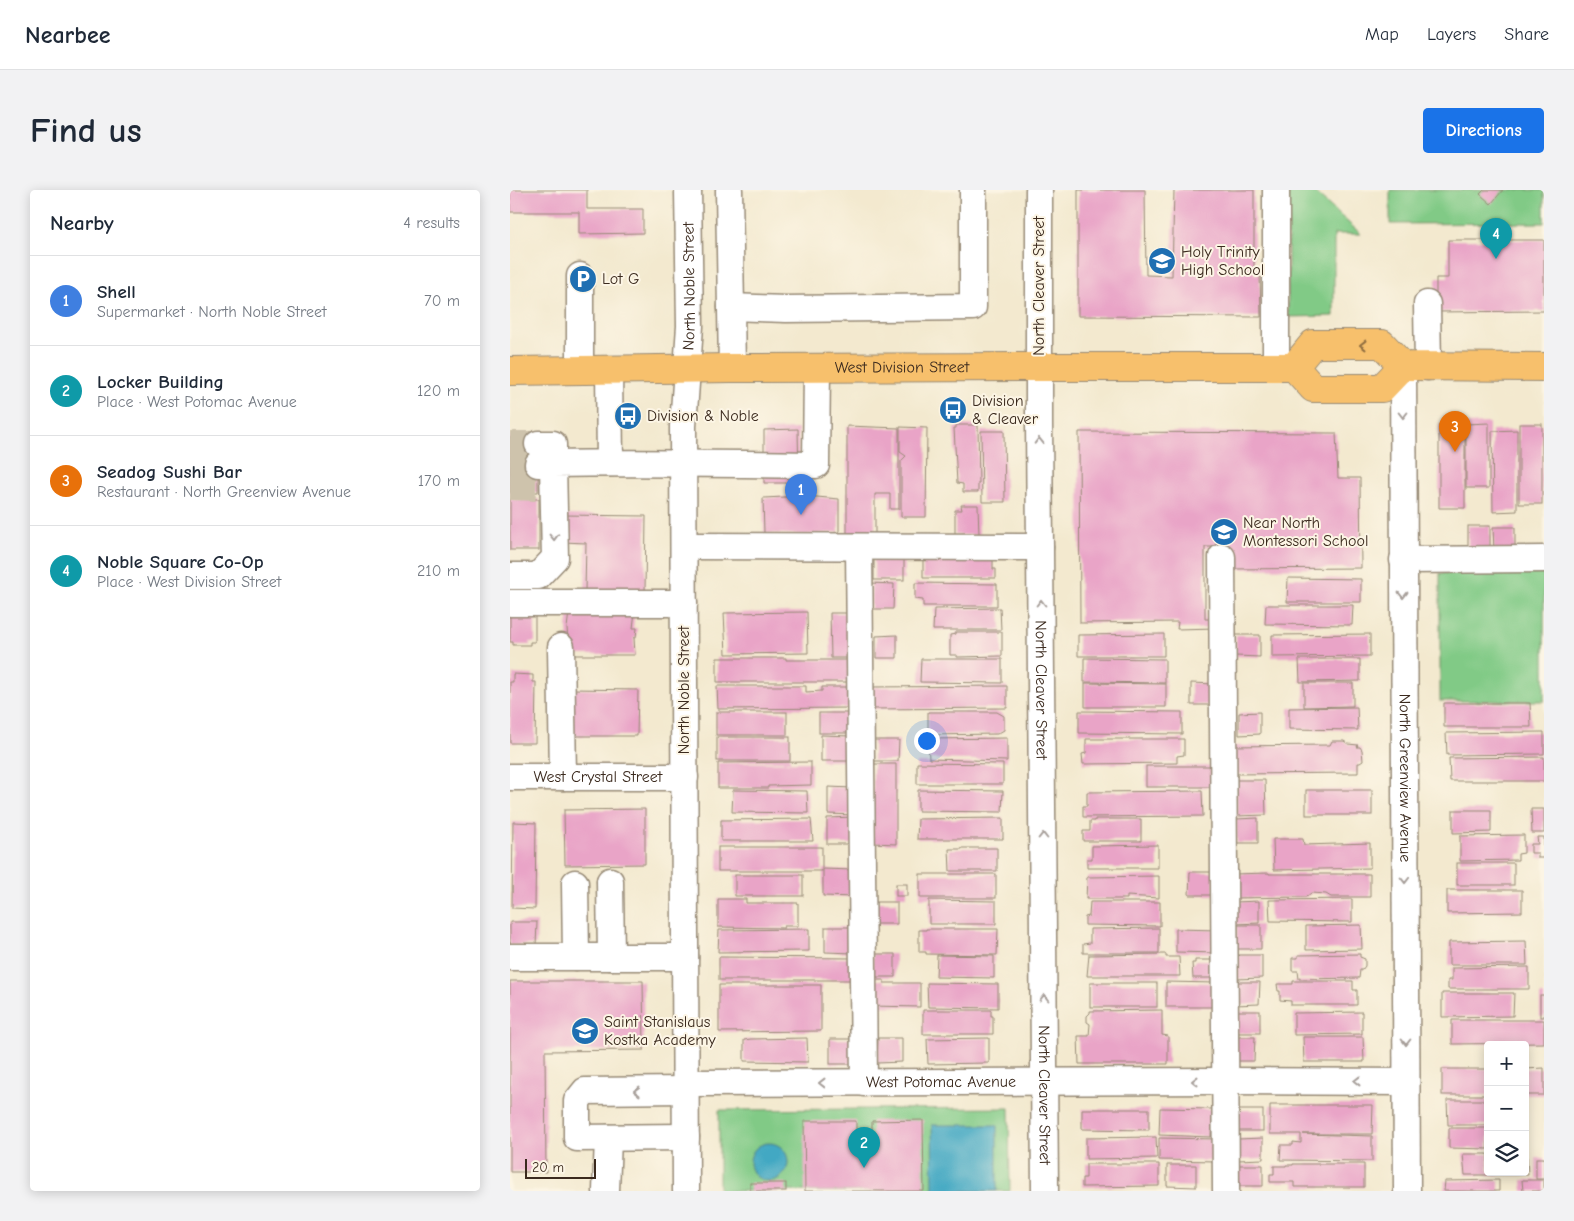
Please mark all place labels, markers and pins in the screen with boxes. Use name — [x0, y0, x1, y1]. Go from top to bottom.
pin: 4 — [1480, 218, 1512, 259]
place label: Holy Trinity High School — [1181, 243, 1264, 279]
school or university icon: Holy Trinity High School — [1147, 246, 1177, 276]
parking icon: Lot G — [568, 264, 598, 294]
place label: Lot G — [602, 270, 639, 288]
place label: Division & Cleaver — [972, 392, 1039, 428]
bus stop icon: Division & Cleaver — [938, 395, 968, 425]
bus stop icon: Division & Noble — [613, 401, 643, 431]
place label: Division & Noble — [647, 407, 759, 425]
pin: 3 — [1439, 411, 1471, 452]
pin: 1 — [785, 474, 817, 515]
place label: Near North Montessori School — [1243, 514, 1368, 550]
school or university icon: Near North Montessori School — [1209, 517, 1239, 547]
place label: Saint Stanislaus Kostka Academy — [604, 1013, 717, 1049]
school or university icon: Saint Stanislaus Kostka Academy — [570, 1016, 600, 1046]
pin: 2 — [848, 1127, 880, 1168]

